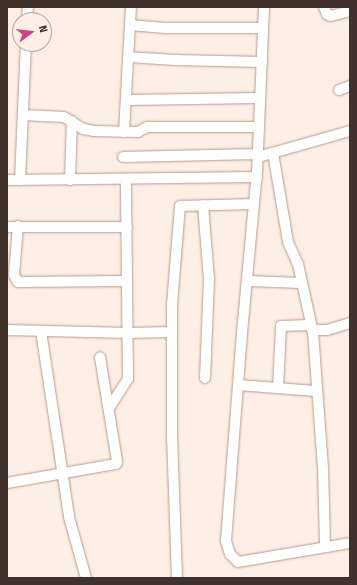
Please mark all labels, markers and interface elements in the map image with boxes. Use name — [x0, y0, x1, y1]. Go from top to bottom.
north arrow — [12, 12, 52, 52]
text: N — [36, 24, 50, 34]

